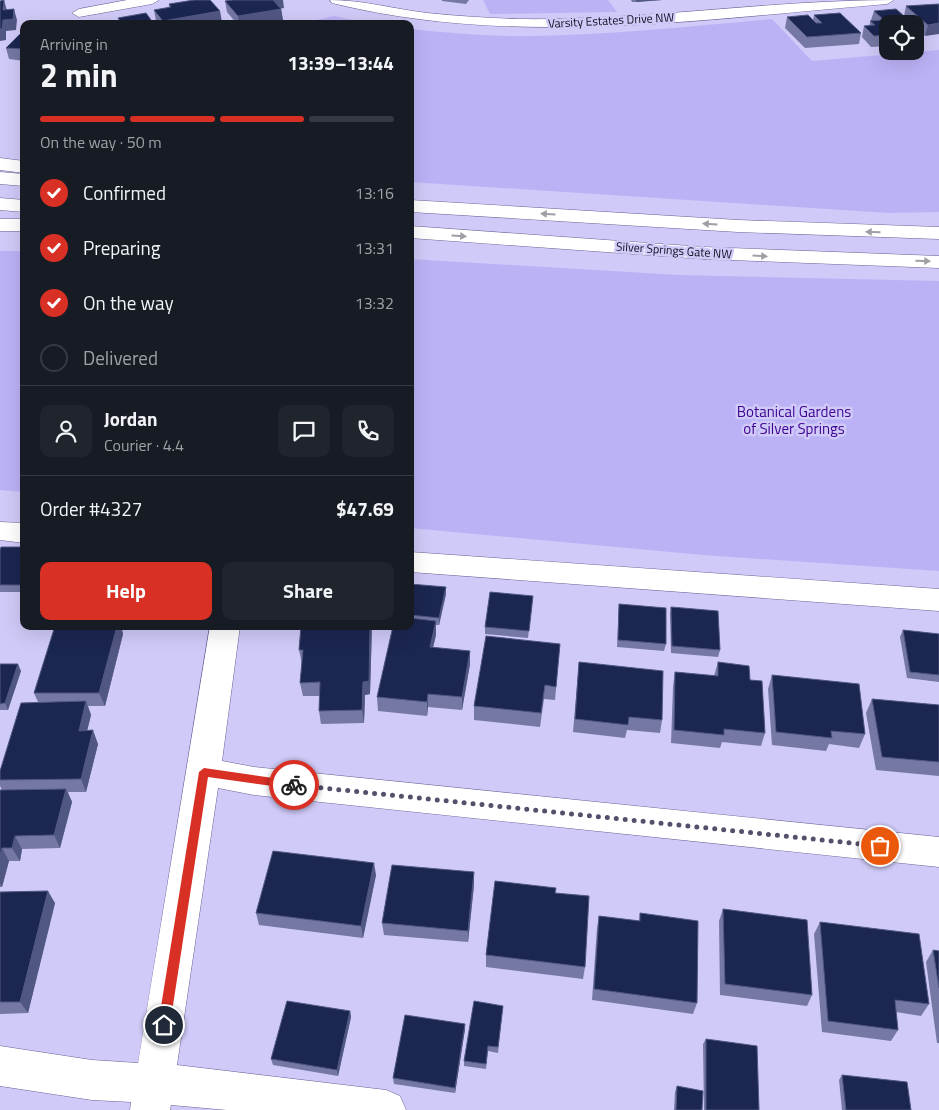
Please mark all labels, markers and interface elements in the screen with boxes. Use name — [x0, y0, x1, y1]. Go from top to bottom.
street label: Varsity Estates Drive NW — [547, 7, 675, 33]
map controls — [879, 15, 924, 60]
button: locate — [879, 15, 924, 60]
text: Arriving in — [40, 32, 108, 56]
text: 13:39–13:44 — [287, 48, 394, 77]
text: 2 min — [40, 51, 118, 99]
text: On the way · 50 m — [40, 130, 162, 154]
text: Confirmed — [83, 178, 166, 207]
icon: check — [40, 179, 68, 207]
text: 13:16 — [355, 181, 394, 205]
one-way arrow — [540, 210, 556, 218]
one-way arrow — [702, 220, 718, 228]
one-way arrow — [865, 228, 881, 236]
one-way arrow — [451, 232, 467, 240]
text: Preparing — [83, 233, 160, 262]
icon: check — [40, 234, 68, 262]
text: 13:31 — [355, 236, 394, 260]
street label: Silver Springs Gate NW — [616, 236, 733, 264]
one-way arrow — [753, 252, 769, 260]
one-way arrow — [915, 258, 931, 266]
text: On the way — [83, 288, 174, 317]
icon: check — [40, 289, 68, 317]
text: 13:32 — [355, 291, 394, 315]
text: Delivered — [83, 343, 158, 372]
park label: Botanical Gardens of Silver Springs — [737, 400, 851, 440]
text: Jordan — [104, 404, 157, 433]
button: person — [40, 405, 92, 457]
button: chat — [278, 405, 330, 457]
button: phone — [342, 405, 394, 457]
text: Courier · 4.4 — [104, 433, 184, 457]
text: Order #4327 — [40, 494, 142, 523]
text: $47.69 — [336, 494, 394, 523]
button: Help — [40, 562, 212, 620]
button: Share — [222, 562, 394, 620]
courier — [269, 760, 319, 810]
icon: bike — [280, 771, 308, 799]
pin — [859, 825, 901, 867]
icon: bag — [866, 832, 894, 860]
pin — [143, 1004, 185, 1046]
icon: home — [150, 1011, 178, 1039]

